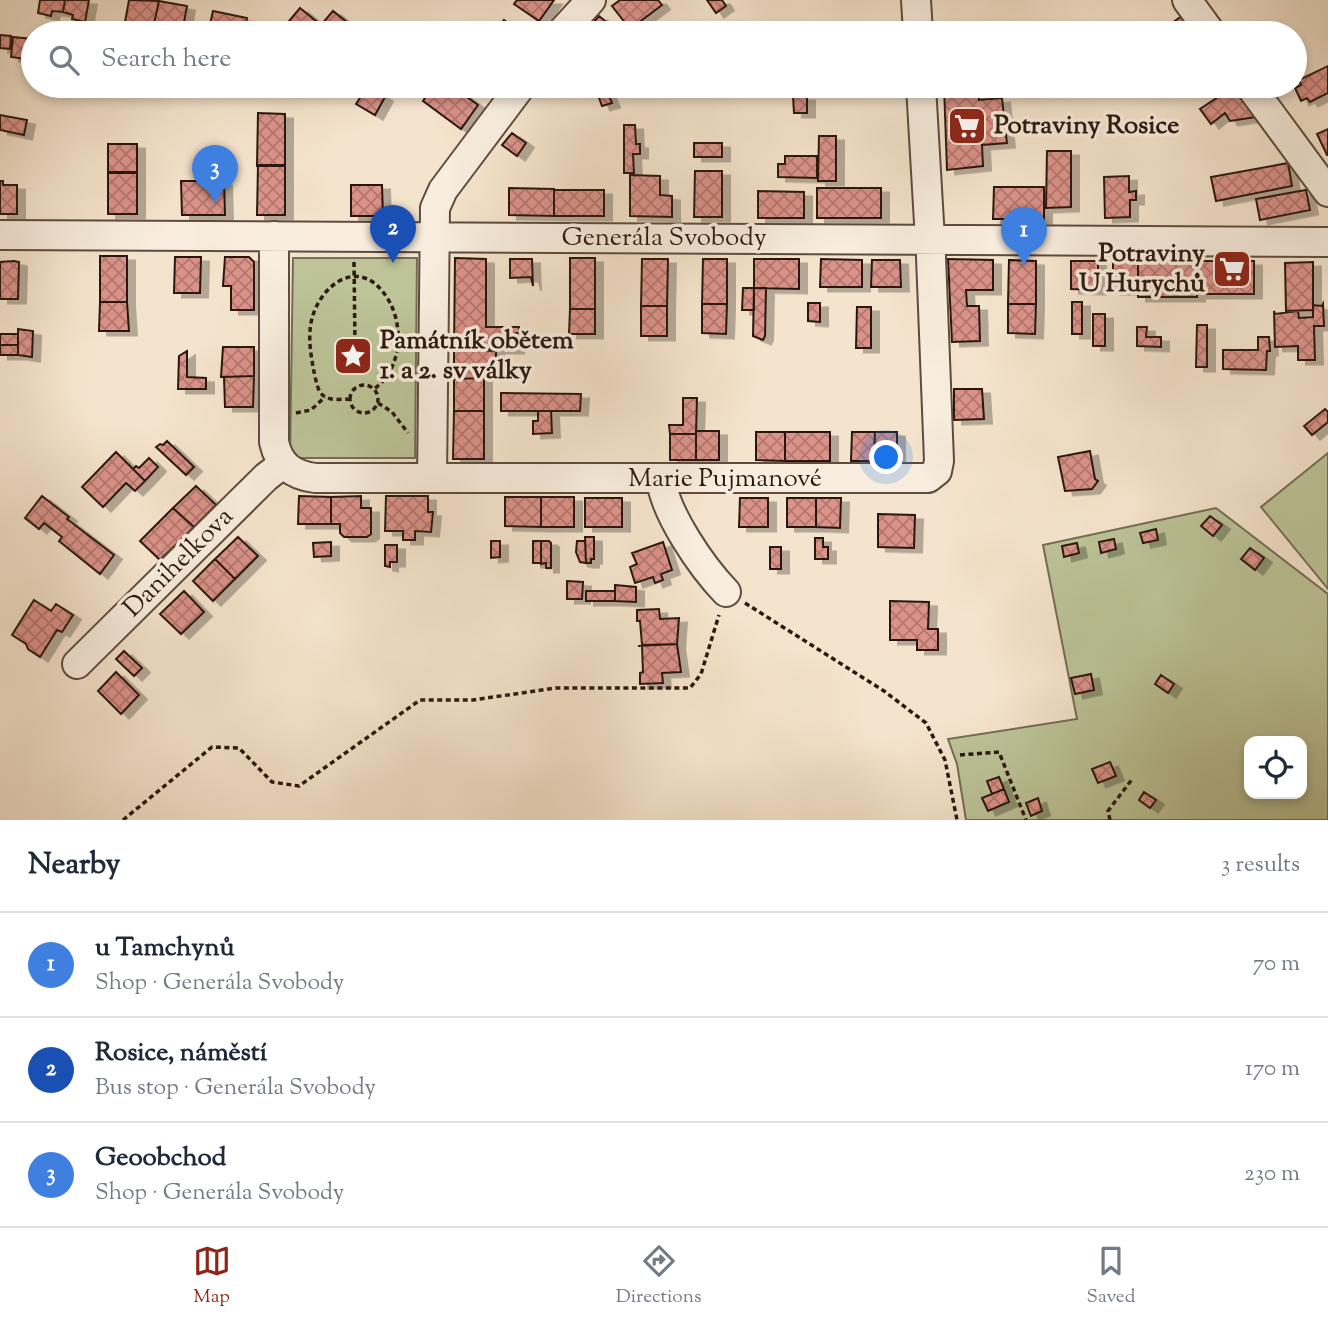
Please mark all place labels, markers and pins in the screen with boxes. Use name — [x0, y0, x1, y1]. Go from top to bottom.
supermarket icon: Potraviny Rosice — [946, 105, 988, 147]
place label: Potraviny Rosice — [994, 108, 1179, 145]
pin: 3 — [192, 145, 238, 203]
pin: 2 — [370, 205, 416, 263]
pin: 1 — [1001, 207, 1047, 265]
place label: Potraviny U Hurychů — [1079, 236, 1205, 303]
supermarket icon: Potraviny U Hurychů — [1211, 248, 1253, 290]
place label: Památník obětem 1. a 2. sv války — [380, 323, 574, 390]
place icon: Památník obětem 1. a 2. sv války — [332, 335, 374, 377]

